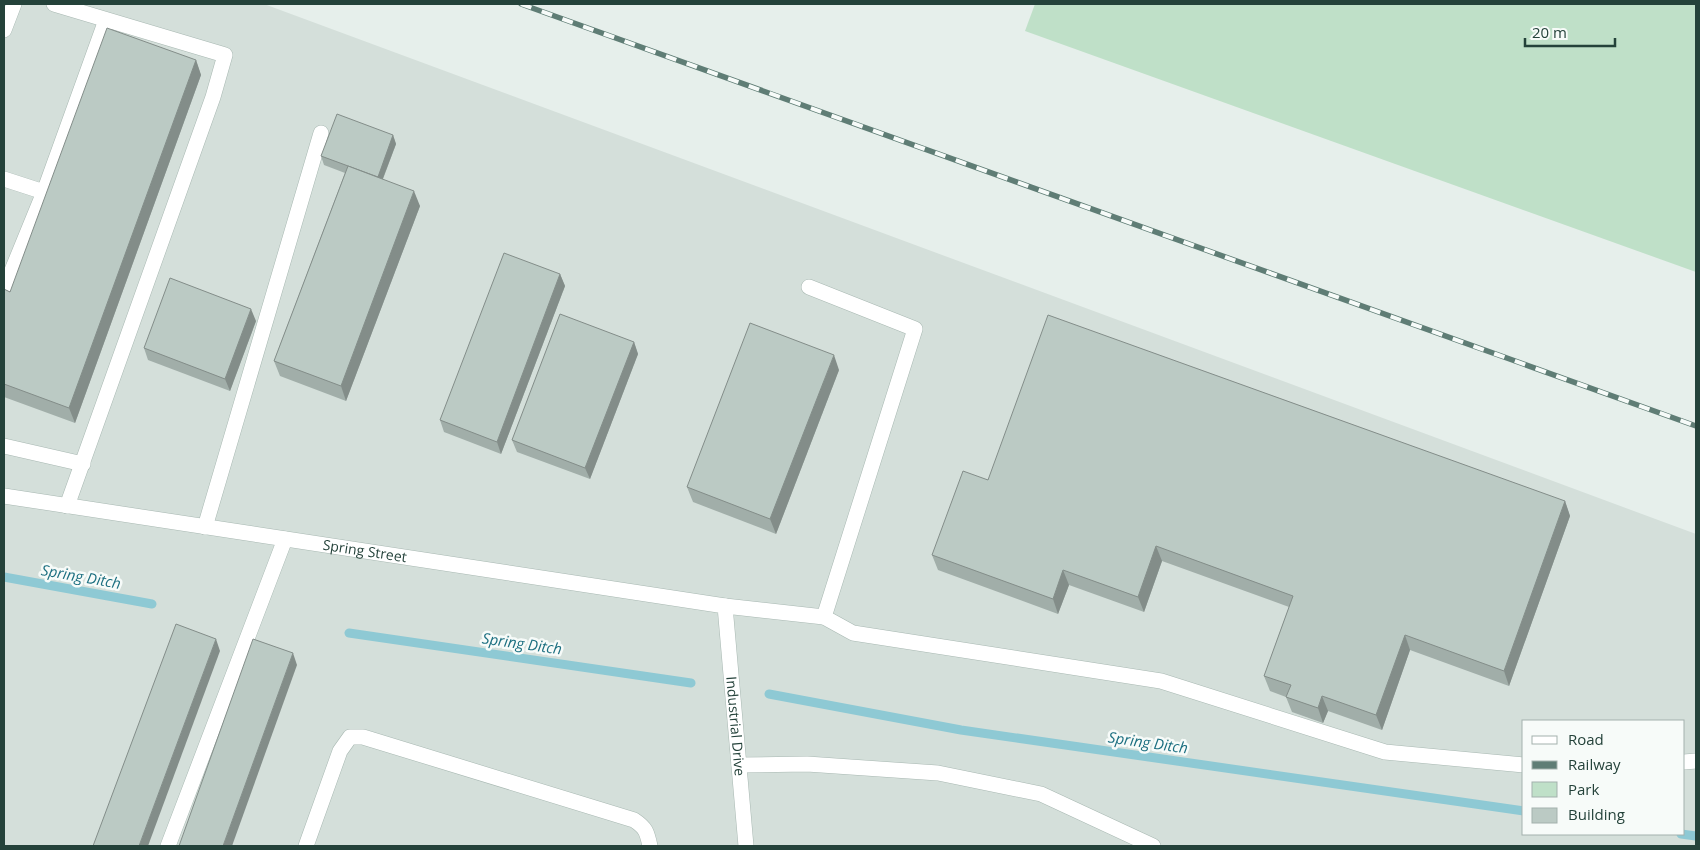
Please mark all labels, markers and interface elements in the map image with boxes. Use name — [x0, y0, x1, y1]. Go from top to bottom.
scale bar — [1525, 15, 1615, 47]
text: 20 m — [1532, 22, 1567, 42]
street label: Spring Street — [322, 535, 408, 566]
water label: Spring Ditch — [40, 559, 123, 593]
water label: Spring Ditch — [481, 628, 563, 659]
street label: Industrial Drive — [722, 676, 750, 777]
legend — [1522, 720, 1685, 835]
water label: Spring Ditch — [1107, 727, 1189, 758]
text: Road — [1568, 729, 1604, 749]
text: Railway — [1568, 754, 1621, 774]
text: Park — [1568, 779, 1599, 799]
text: Building — [1568, 804, 1625, 824]

